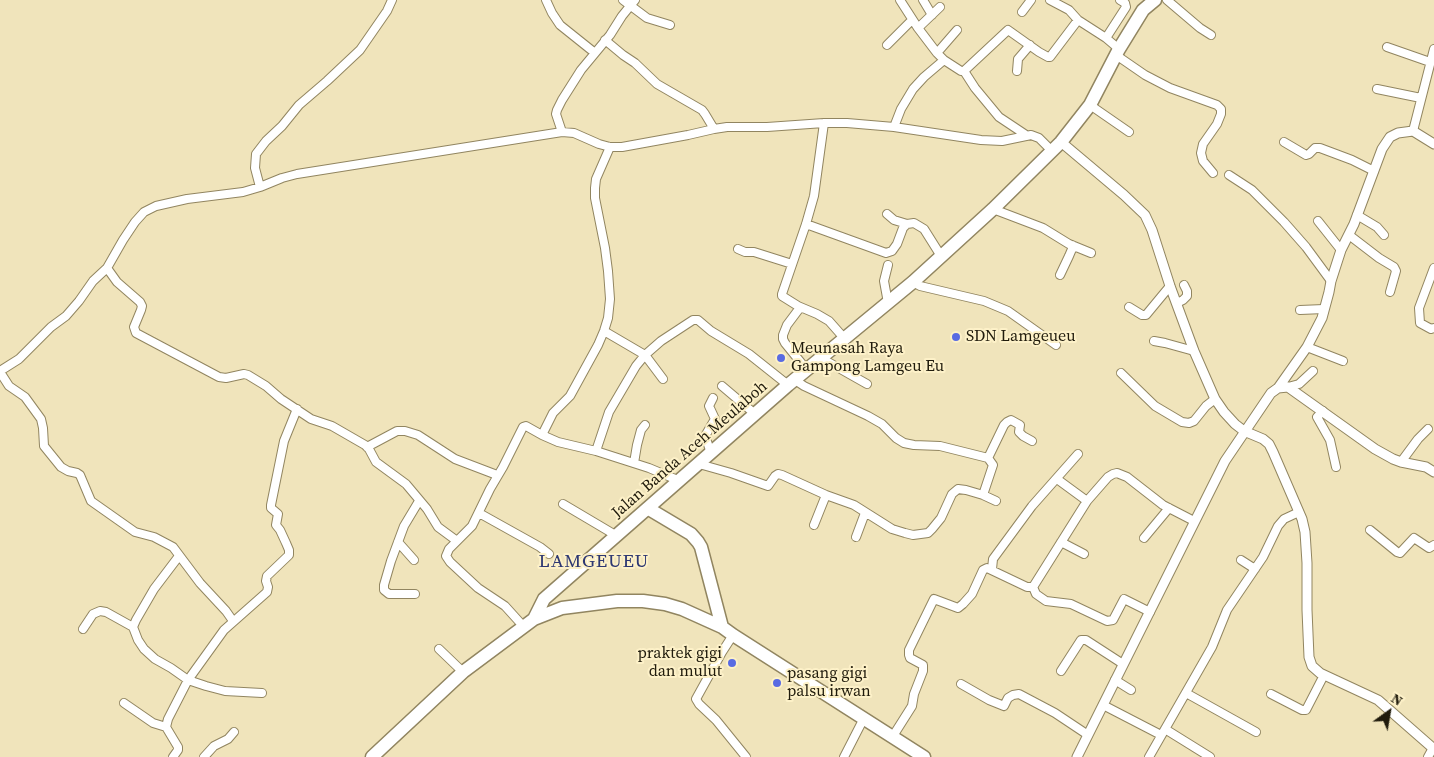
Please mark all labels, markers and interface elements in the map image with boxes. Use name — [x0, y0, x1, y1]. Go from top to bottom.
place label: SDN Lamgeueu — [966, 327, 1076, 347]
marker: SDN Lamgeueu — [950, 331, 962, 343]
place label: Meunasah Raya Gampong Lamgeu Eu — [791, 339, 944, 377]
marker: Meunasah Raya Gampong Lamgeu Eu — [775, 352, 787, 364]
street label: Jalan Banda Aceh Meulaboh — [608, 377, 772, 523]
district label: LAMGEUEU — [538, 551, 650, 573]
place label: praktek gigi dan mulut — [637, 644, 722, 682]
marker: praktek gigi dan mulut — [726, 657, 738, 669]
place label: pasang gigi palsu irwan — [787, 664, 871, 702]
marker: pasang gigi palsu irwan — [771, 677, 783, 689]
north arrow — [1364, 687, 1414, 737]
text: N — [1387, 688, 1407, 710]

